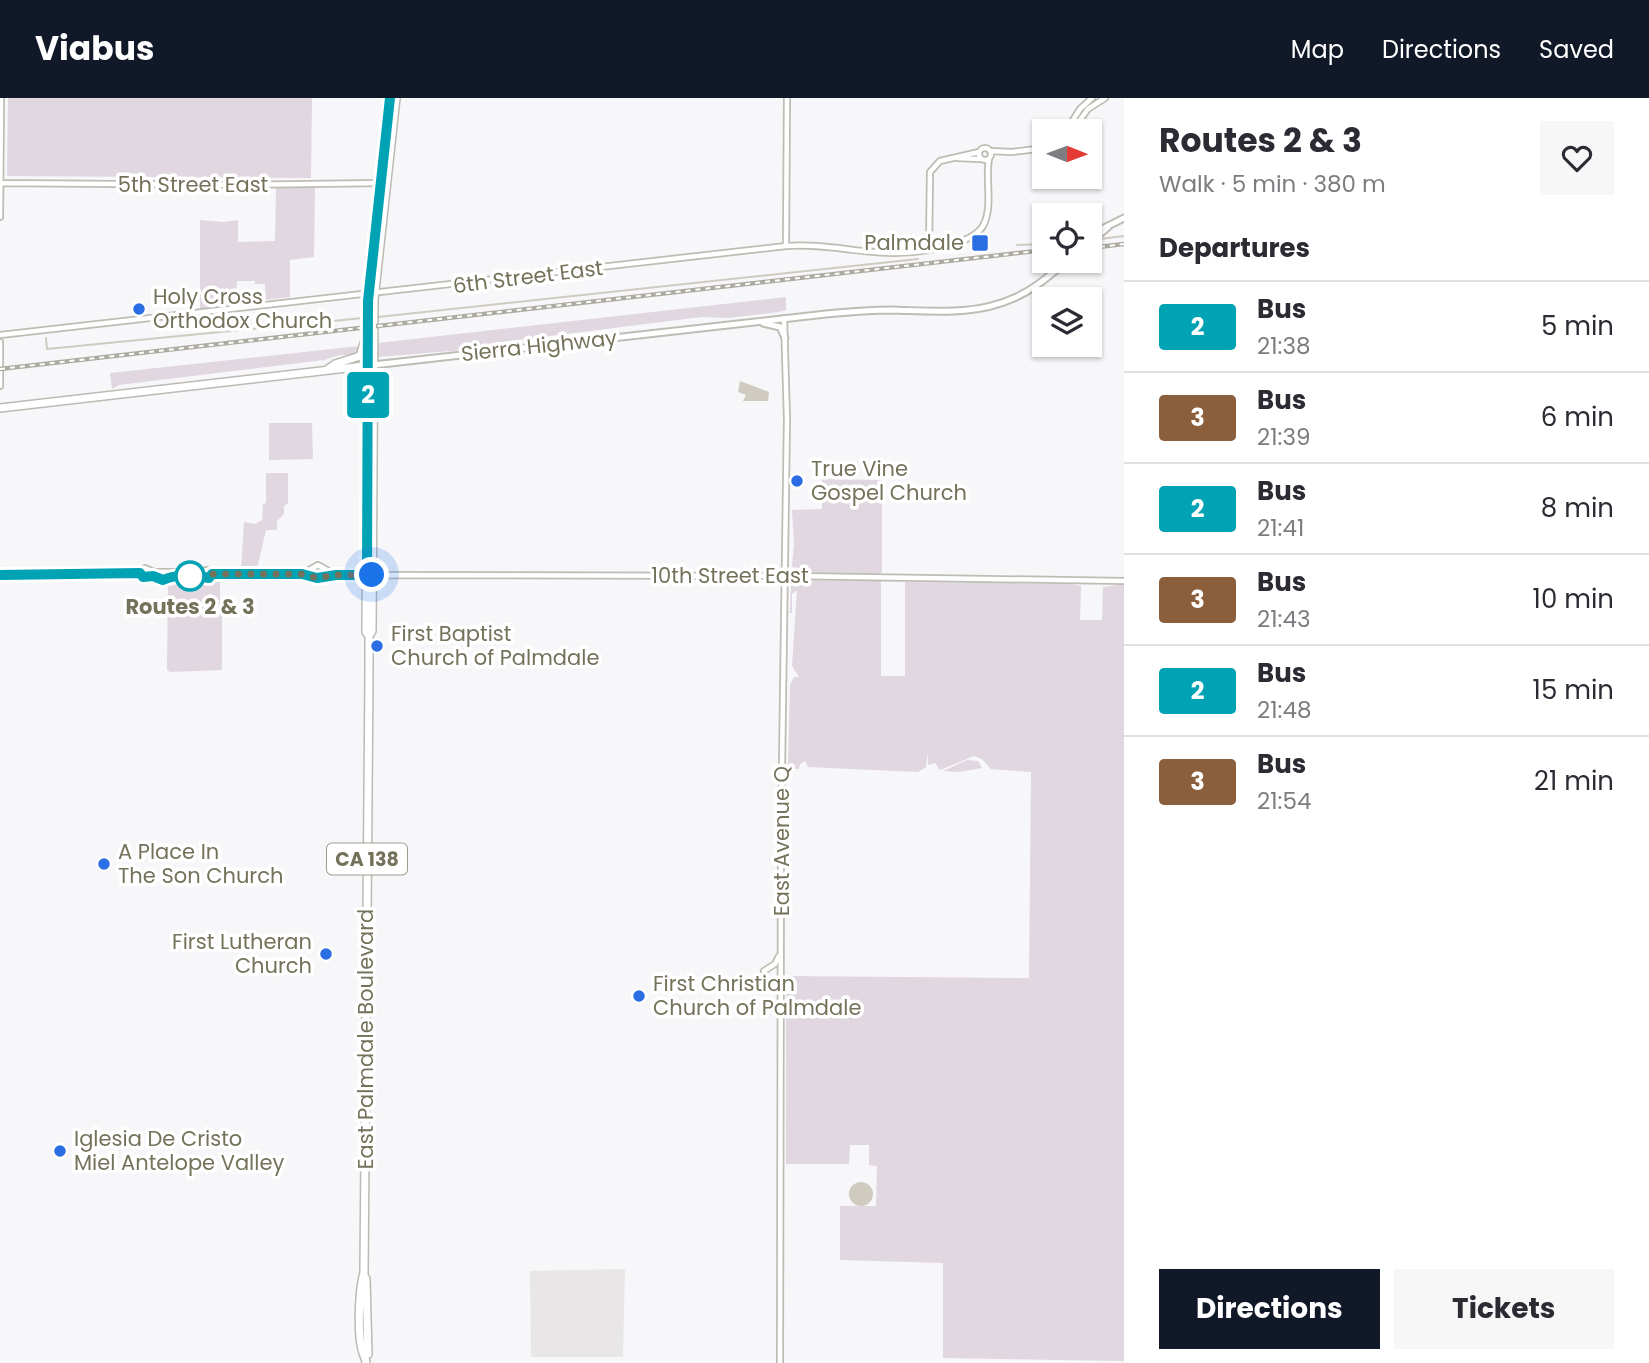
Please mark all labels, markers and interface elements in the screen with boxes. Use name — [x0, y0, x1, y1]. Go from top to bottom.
text: Viabus — [35, 25, 154, 72]
text: Map — [1291, 33, 1344, 66]
text: Directions — [1382, 33, 1501, 66]
text: Saved — [1539, 33, 1614, 66]
text: Routes 2 & 3 — [1159, 117, 1362, 164]
north arrow — [1032, 119, 1102, 189]
map controls — [1032, 119, 1102, 357]
button: heart — [1540, 121, 1614, 195]
text: Walk · 5 min · 380 m — [1159, 168, 1386, 200]
street label: 5th Street East — [118, 170, 268, 199]
button: locate — [1032, 203, 1102, 273]
place label: Palmdale — [864, 228, 964, 257]
text: Departures — [1159, 230, 1310, 266]
marker: Palmdale — [970, 233, 990, 253]
street label: 6th Street East — [451, 253, 604, 300]
place label: Holy Cross Orthodox Church — [153, 282, 332, 335]
button: layers — [1032, 287, 1102, 357]
text: Bus — [1257, 291, 1306, 327]
marker: Holy Cross Orthodox Church — [131, 301, 147, 317]
text: 5 min — [1541, 308, 1614, 344]
text: 2 — [1191, 310, 1204, 343]
street label: Sierra Highway — [460, 323, 618, 368]
text: 21:38 — [1257, 330, 1311, 362]
line badge: 2 — [345, 372, 391, 418]
text: 2 — [361, 378, 375, 411]
text: Bus — [1257, 382, 1306, 418]
text: 6 min — [1541, 399, 1614, 435]
text: 3 — [1190, 401, 1205, 434]
text: 21:39 — [1257, 421, 1311, 453]
place label: True Vine Gospel Church — [811, 454, 967, 507]
marker: True Vine Gospel Church — [789, 473, 805, 489]
text: Bus — [1257, 473, 1306, 509]
text: 8 min — [1541, 490, 1614, 526]
text: 2 — [1191, 492, 1204, 525]
text: 21:41 — [1257, 512, 1304, 544]
your location — [354, 557, 389, 592]
marker: Routes 2 & 3 — [175, 561, 205, 591]
street label: 10th Street East — [651, 561, 809, 590]
text: Bus — [1257, 564, 1306, 600]
text: 10 min — [1533, 581, 1614, 617]
text: 3 — [1190, 583, 1205, 616]
place label: Routes 2 & 3 — [125, 592, 255, 621]
text: 21:43 — [1257, 603, 1311, 635]
place label: First Baptist Church of Palmdale — [391, 619, 599, 672]
marker: First Baptist Church of Palmdale — [369, 638, 385, 654]
text: Bus — [1257, 655, 1306, 691]
text: 15 min — [1533, 672, 1614, 708]
text: 2 — [1191, 674, 1204, 707]
text: 21:48 — [1257, 694, 1311, 726]
text: Bus — [1257, 746, 1306, 782]
text: 21 min — [1534, 763, 1614, 799]
text: 3 — [1190, 765, 1205, 798]
street label: East Avenue Q — [767, 766, 796, 916]
text: 21:54 — [1257, 785, 1311, 817]
place label: A Place In The Son Church — [118, 837, 283, 890]
road number: CA 138 — [327, 844, 407, 874]
marker: A Place In The Son Church — [96, 856, 112, 872]
street label: East Palmdale Boulevard — [351, 909, 380, 1169]
place label: First Lutheran Church — [172, 927, 312, 980]
marker: First Lutheran Church — [318, 946, 334, 962]
place label: First Christian Church of Palmdale — [653, 969, 861, 1022]
marker: First Christian Church of Palmdale — [631, 988, 647, 1004]
place label: Iglesia De Cristo Miel Antelope Valley — [74, 1124, 284, 1177]
marker: Iglesia De Cristo Miel Antelope Valley — [52, 1143, 68, 1159]
button: Directions — [1159, 1269, 1380, 1349]
button: Tickets — [1394, 1269, 1614, 1349]

